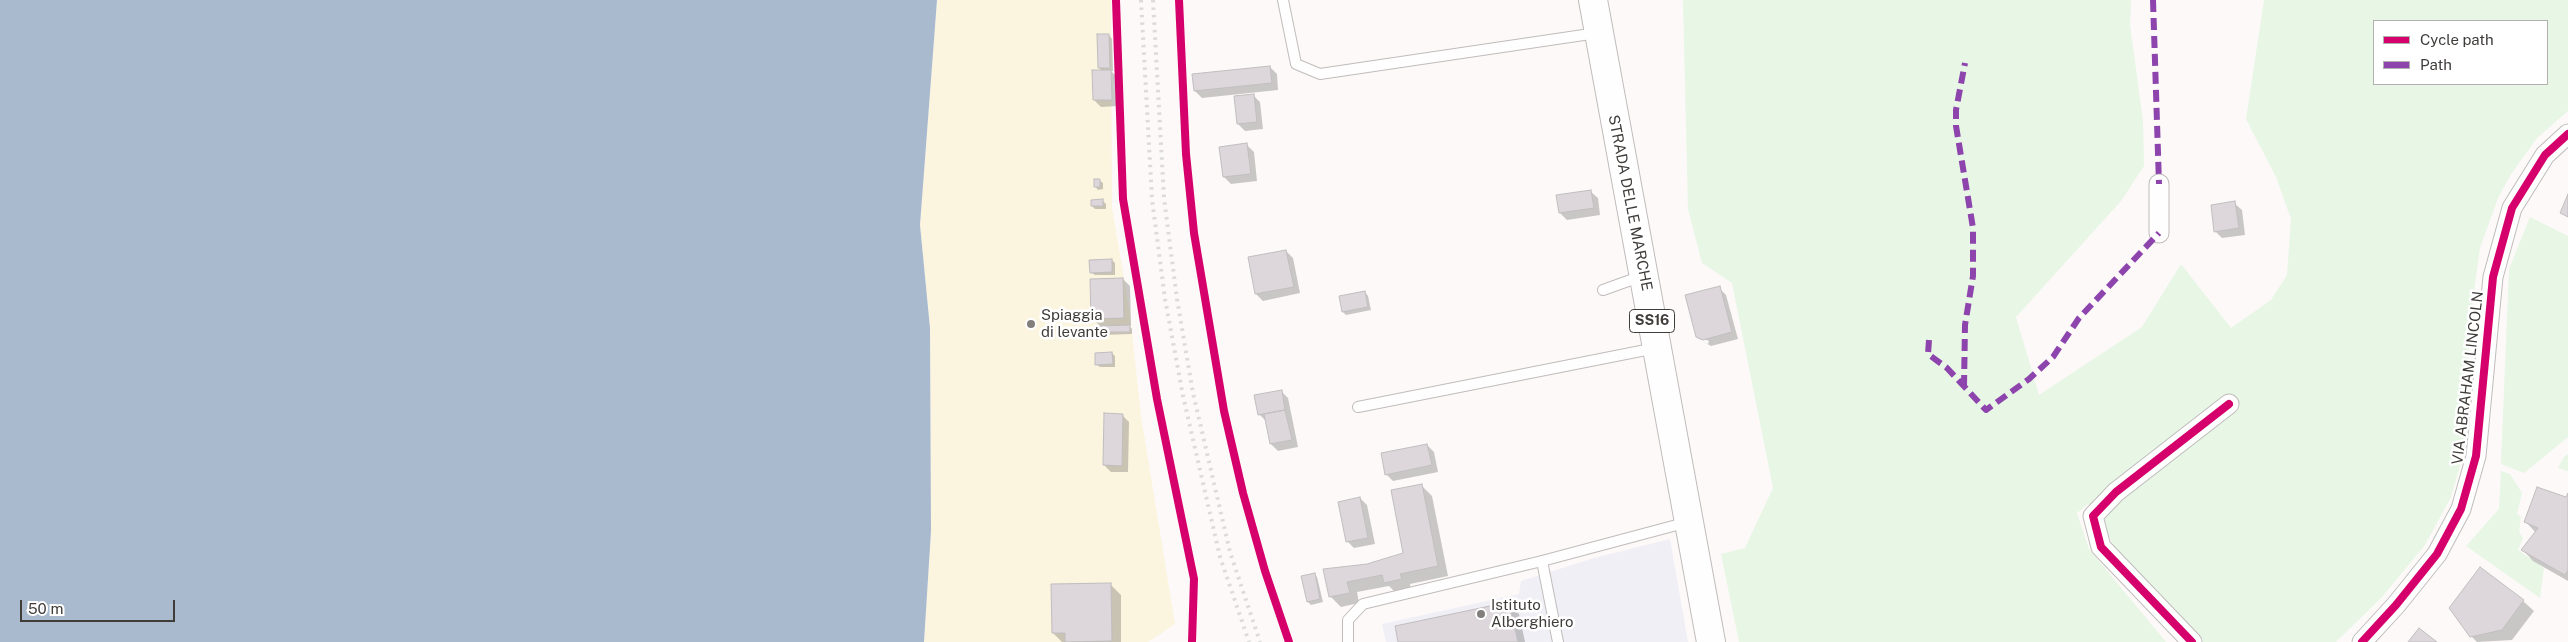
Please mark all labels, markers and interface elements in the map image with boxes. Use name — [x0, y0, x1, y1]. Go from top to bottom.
legend — [2373, 20, 2548, 85]
text: Cycle path — [2420, 31, 2494, 48]
text: Path — [2420, 56, 2452, 73]
street label: STRADA DELLE MARCHE — [1604, 113, 1656, 293]
street label: VIA ABRAHAM LINCOLN — [2448, 290, 2488, 466]
place label: Spiaggia di levante — [1041, 306, 1108, 341]
road number: SS16 — [1630, 310, 1674, 332]
marker: Spiaggia di levante — [1025, 318, 1037, 330]
scale bar — [22, 590, 178, 622]
place label: Istituto Alberghiero — [1491, 596, 1574, 631]
text: 50 m — [28, 600, 63, 617]
marker: Istituto Alberghiero — [1475, 608, 1487, 620]

